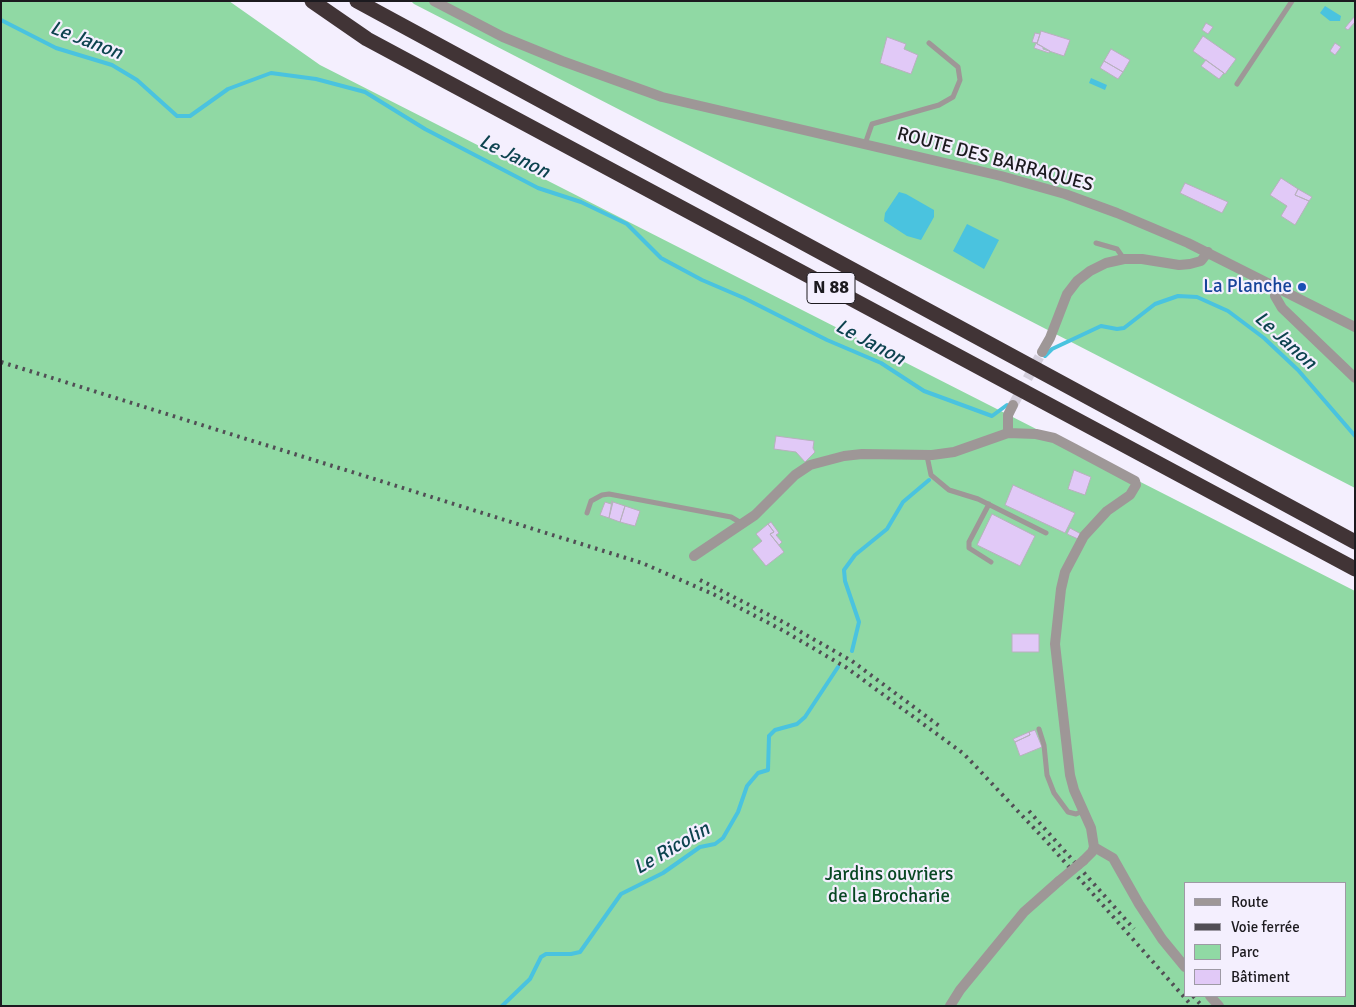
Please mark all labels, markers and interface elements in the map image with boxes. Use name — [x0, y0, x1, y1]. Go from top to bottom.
water label: Le Janon — [47, 16, 125, 66]
street label: ROUTE DES BARRAQUES — [894, 123, 1096, 197]
water label: Le Janon — [475, 130, 553, 184]
road number: N 88 — [807, 272, 855, 304]
place label: La Planche — [1203, 276, 1292, 298]
marker: La Planche — [1296, 281, 1308, 293]
water label: Le Janon — [1249, 307, 1321, 375]
water label: Le Janon — [831, 315, 909, 371]
water label: Le Ricolin — [630, 818, 714, 880]
park label: Jardins ouvriers de la Brocharie — [825, 864, 953, 908]
legend — [1184, 882, 1346, 997]
text: Route — [1231, 893, 1268, 911]
text: Voie ferrée — [1231, 918, 1300, 936]
text: Parc — [1231, 943, 1259, 961]
text: Bâtiment — [1231, 968, 1290, 986]

